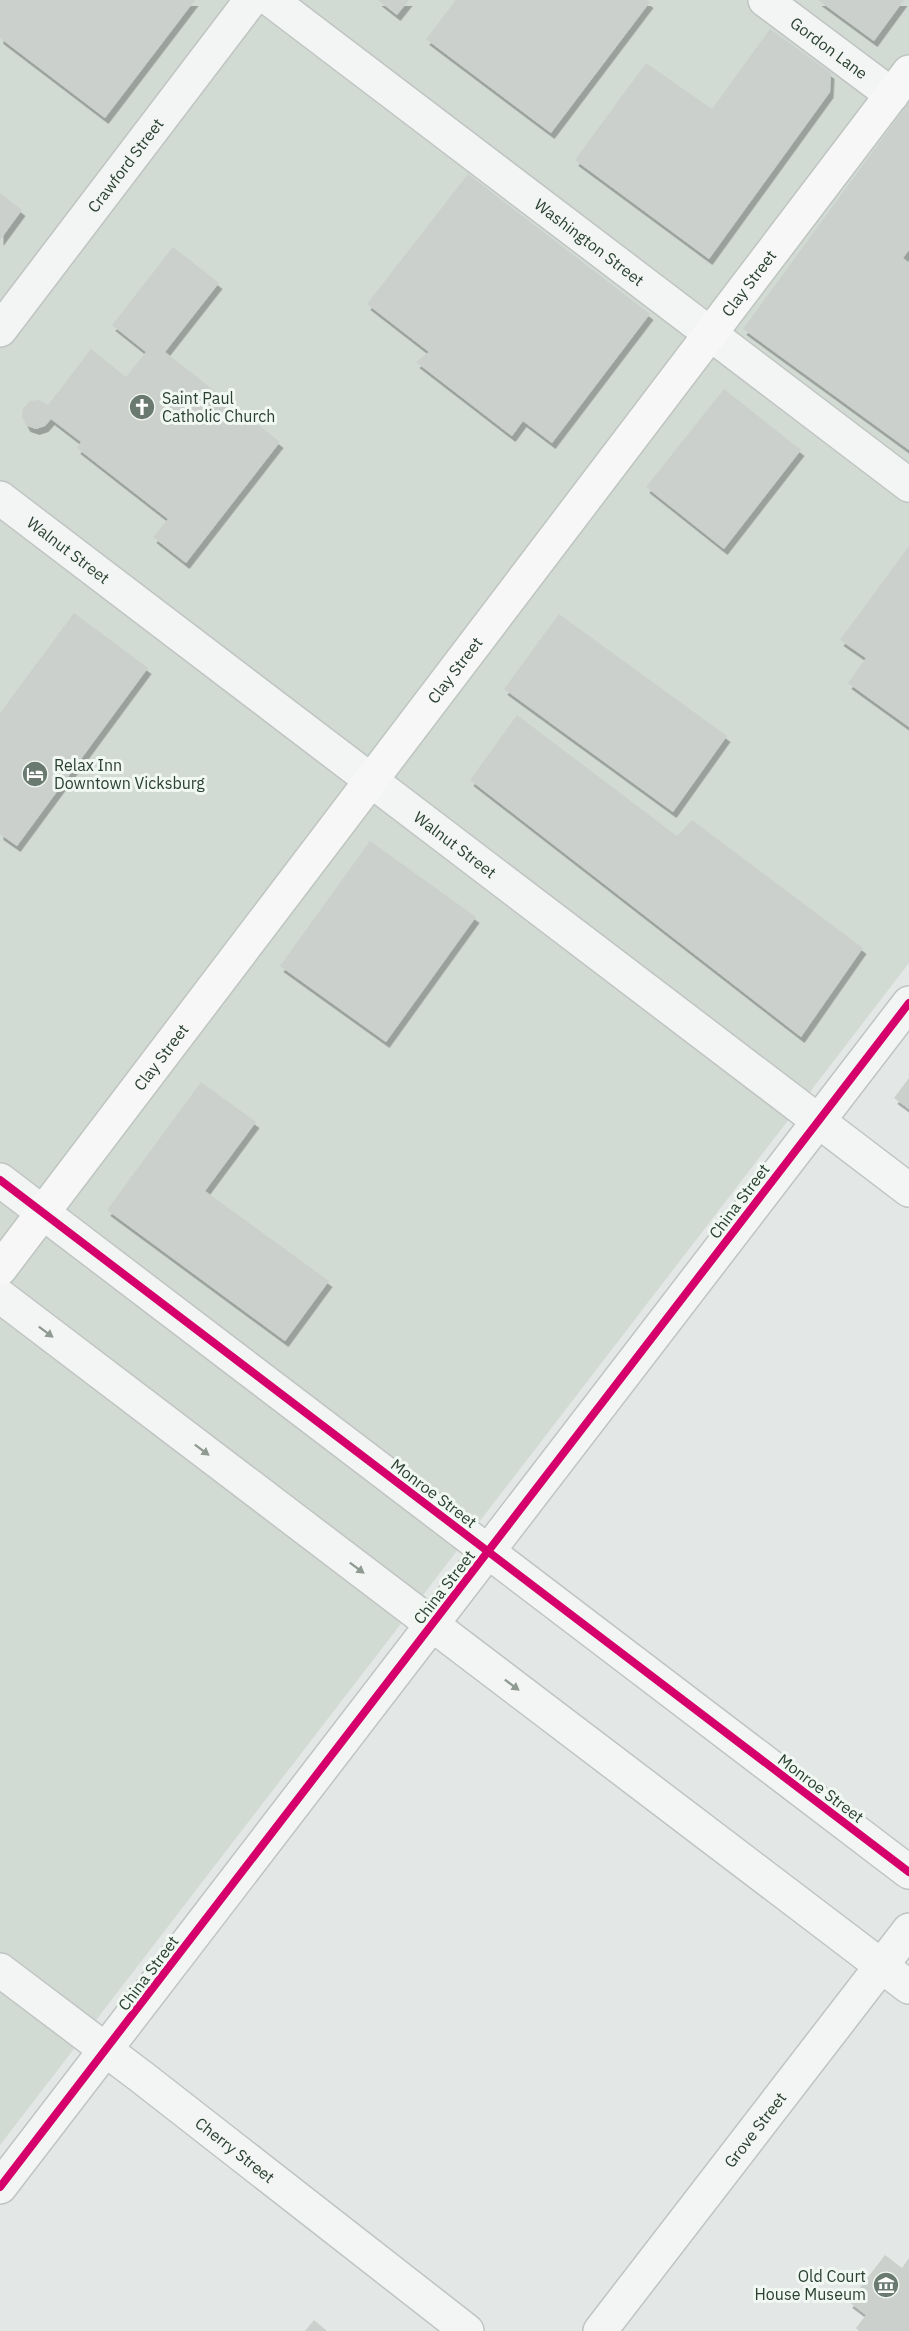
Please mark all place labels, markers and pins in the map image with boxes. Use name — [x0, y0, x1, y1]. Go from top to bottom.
place label: Saint Paul Catholic Church — [162, 388, 275, 426]
church icon: Saint Paul Catholic Church — [127, 392, 157, 422]
place label: Relax Inn Downtown Vicksburg — [54, 755, 205, 793]
hotel icon: Relax Inn Downtown Vicksburg — [20, 759, 50, 789]
place label: Old Court House Museum — [755, 2266, 866, 2304]
museum icon: Old Court House Museum — [871, 2270, 901, 2300]

